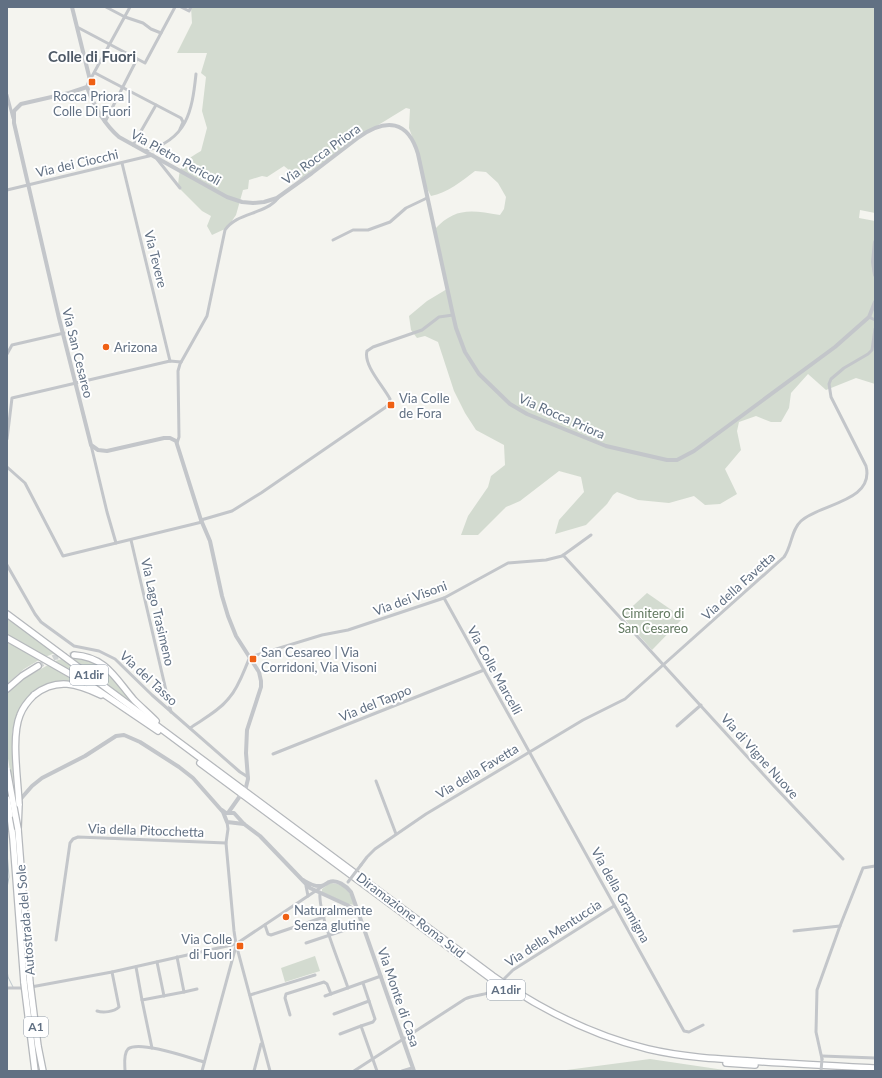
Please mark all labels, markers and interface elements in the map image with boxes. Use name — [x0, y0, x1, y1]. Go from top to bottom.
district label: Colle di Fuori — [48, 47, 136, 65]
marker: Rocca Priora | Colle Di Fuori — [87, 77, 97, 87]
place label: Rocca Priora | Colle Di Fuori — [53, 88, 131, 119]
street label: Via Rocca Priora — [279, 120, 363, 188]
street label: Via Pietro Pericoli — [128, 126, 224, 188]
street label: Via dei Ciocchi — [34, 146, 120, 180]
street label: Via Tevere — [141, 229, 171, 290]
street label: Via San Cesareo — [59, 306, 97, 400]
place label: Arizona — [114, 339, 157, 355]
marker: Arizona — [101, 342, 111, 352]
place label: Via Colle de Fora — [399, 390, 450, 421]
street label: Via Rocca Priora — [516, 390, 608, 442]
marker: Via Colle de Fora — [386, 400, 396, 410]
street label: Via della Favetta — [698, 549, 778, 623]
street label: Via Lago Trasimeno — [138, 557, 178, 667]
street label: Via dei Visoni — [371, 577, 449, 619]
park label: Cimitero di San Cesareo — [618, 605, 688, 636]
street label: Via Colle Marcelli — [464, 623, 526, 717]
place label: San Cesareo | Via Corridoni, Via Visoni — [261, 644, 377, 675]
street label: Via del Tasso — [117, 647, 181, 709]
marker: San Cesareo | Via Corridoni, Via Visoni — [248, 654, 258, 664]
road number: A1dir — [70, 665, 108, 685]
street label: Via del Tappo — [337, 681, 413, 725]
street label: Via di Vigne Nuove — [718, 710, 802, 802]
street label: Via della Favetta — [433, 740, 521, 802]
street label: Via della Pitocchetta — [88, 820, 204, 840]
street label: Via della Gramigna — [588, 845, 654, 945]
street label: Autostrada del Sole — [12, 864, 38, 976]
street label: Diramazione Roma Sud — [353, 869, 469, 961]
street label: Via della Mentuccia — [502, 896, 604, 970]
place label: Naturalmente Senza glutine — [294, 902, 373, 933]
marker: Naturalmente Senza glutine — [281, 912, 291, 922]
place label: Via Colle di Fuori — [181, 931, 232, 962]
marker: Via Colle di Fuori — [235, 941, 245, 951]
street label: Via Monte di Casa — [375, 945, 423, 1049]
road number: A1dir — [487, 980, 525, 1000]
road number: A1 — [24, 1017, 48, 1037]

